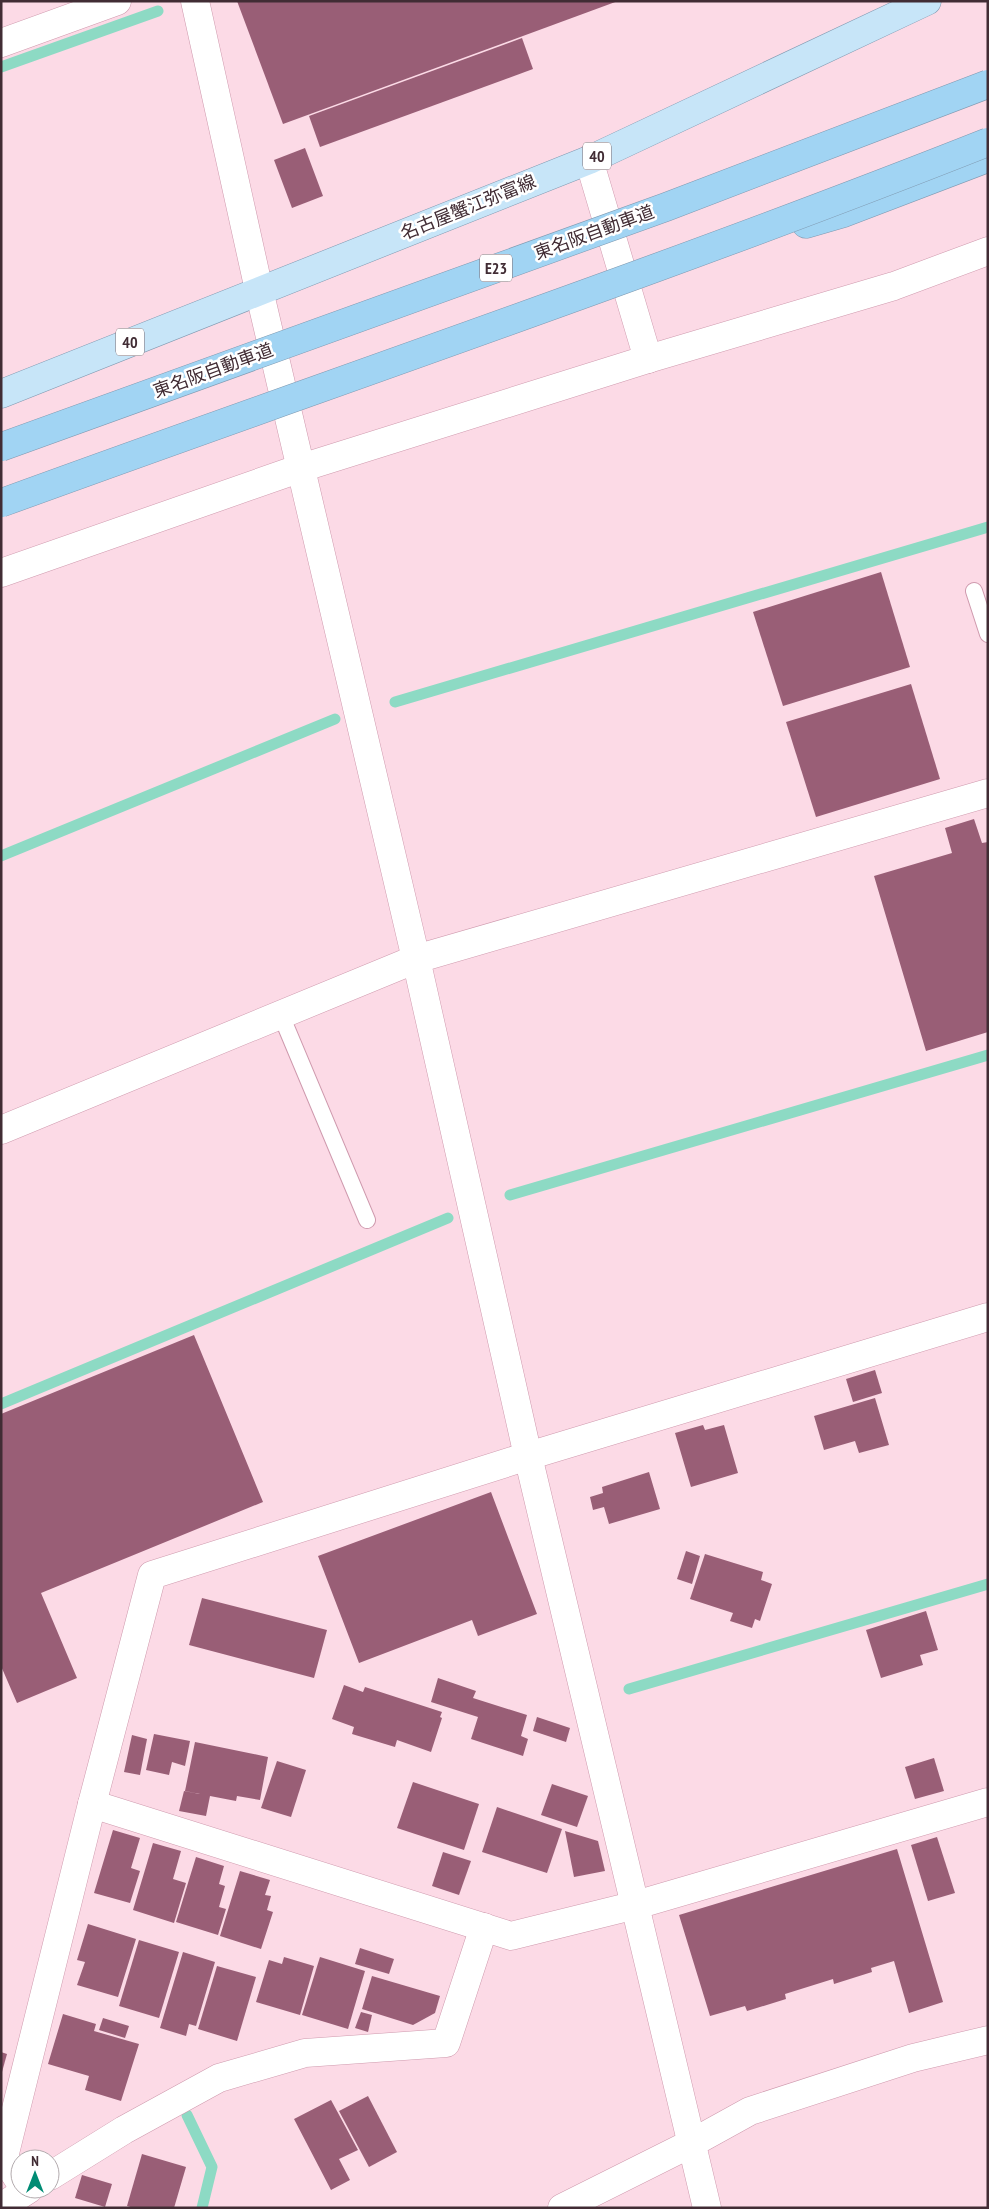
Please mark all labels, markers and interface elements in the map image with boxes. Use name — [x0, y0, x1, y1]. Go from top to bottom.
road number: 40 — [583, 142, 611, 170]
street label: 名古屋蟹江弥富線 — [397, 169, 539, 245]
street label: 東名阪自動車道 — [531, 200, 657, 264]
road number: E23 — [480, 254, 512, 282]
road number: 40 — [116, 328, 144, 356]
street label: 東名阪自動車道 — [150, 338, 276, 402]
north arrow — [10, 2149, 60, 2199]
text: N — [31, 2152, 39, 2170]

